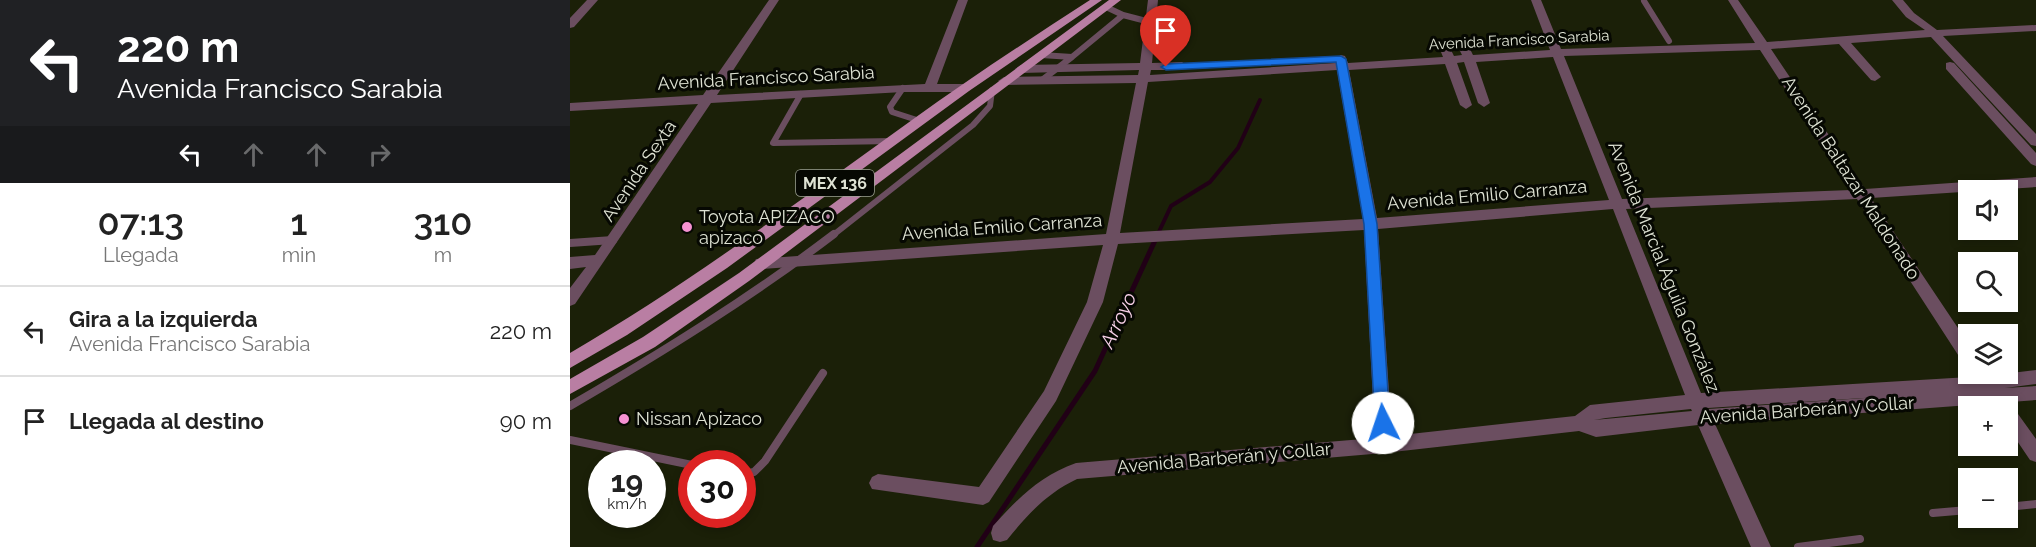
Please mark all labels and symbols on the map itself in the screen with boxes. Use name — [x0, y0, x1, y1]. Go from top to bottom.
pin — [1140, 5, 1191, 67]
street label: Avenida Francisco Sarabia — [1428, 26, 1610, 54]
street label: Avenida Francisco Sarabia — [657, 61, 875, 94]
street label: Avenida Baltazar Maldonado — [1778, 72, 1925, 283]
street label: Avenida Sexta — [597, 116, 680, 225]
street label: Avenida Marcial Águila González — [1604, 138, 1726, 396]
road number: MEX 136 — [796, 170, 874, 196]
street label: Avenida Emilio Carranza — [1386, 175, 1588, 214]
place label: Toyota APIZACO apizaco — [699, 206, 835, 248]
street label: Avenida Emilio Carranza — [901, 209, 1103, 244]
marker: Toyota APIZACO apizaco — [680, 220, 694, 234]
water label: Arroyo — [1094, 288, 1141, 353]
position arrow — [1351, 391, 1415, 455]
street label: Avenida Barberán y Collar — [1699, 391, 1915, 427]
place label: Nissan Apizaco — [636, 408, 762, 429]
marker: Nissan Apizaco — [617, 412, 631, 426]
street label: Avenida Barberán y Collar — [1116, 438, 1333, 477]
speed limit sign: 30 — [678, 450, 756, 528]

